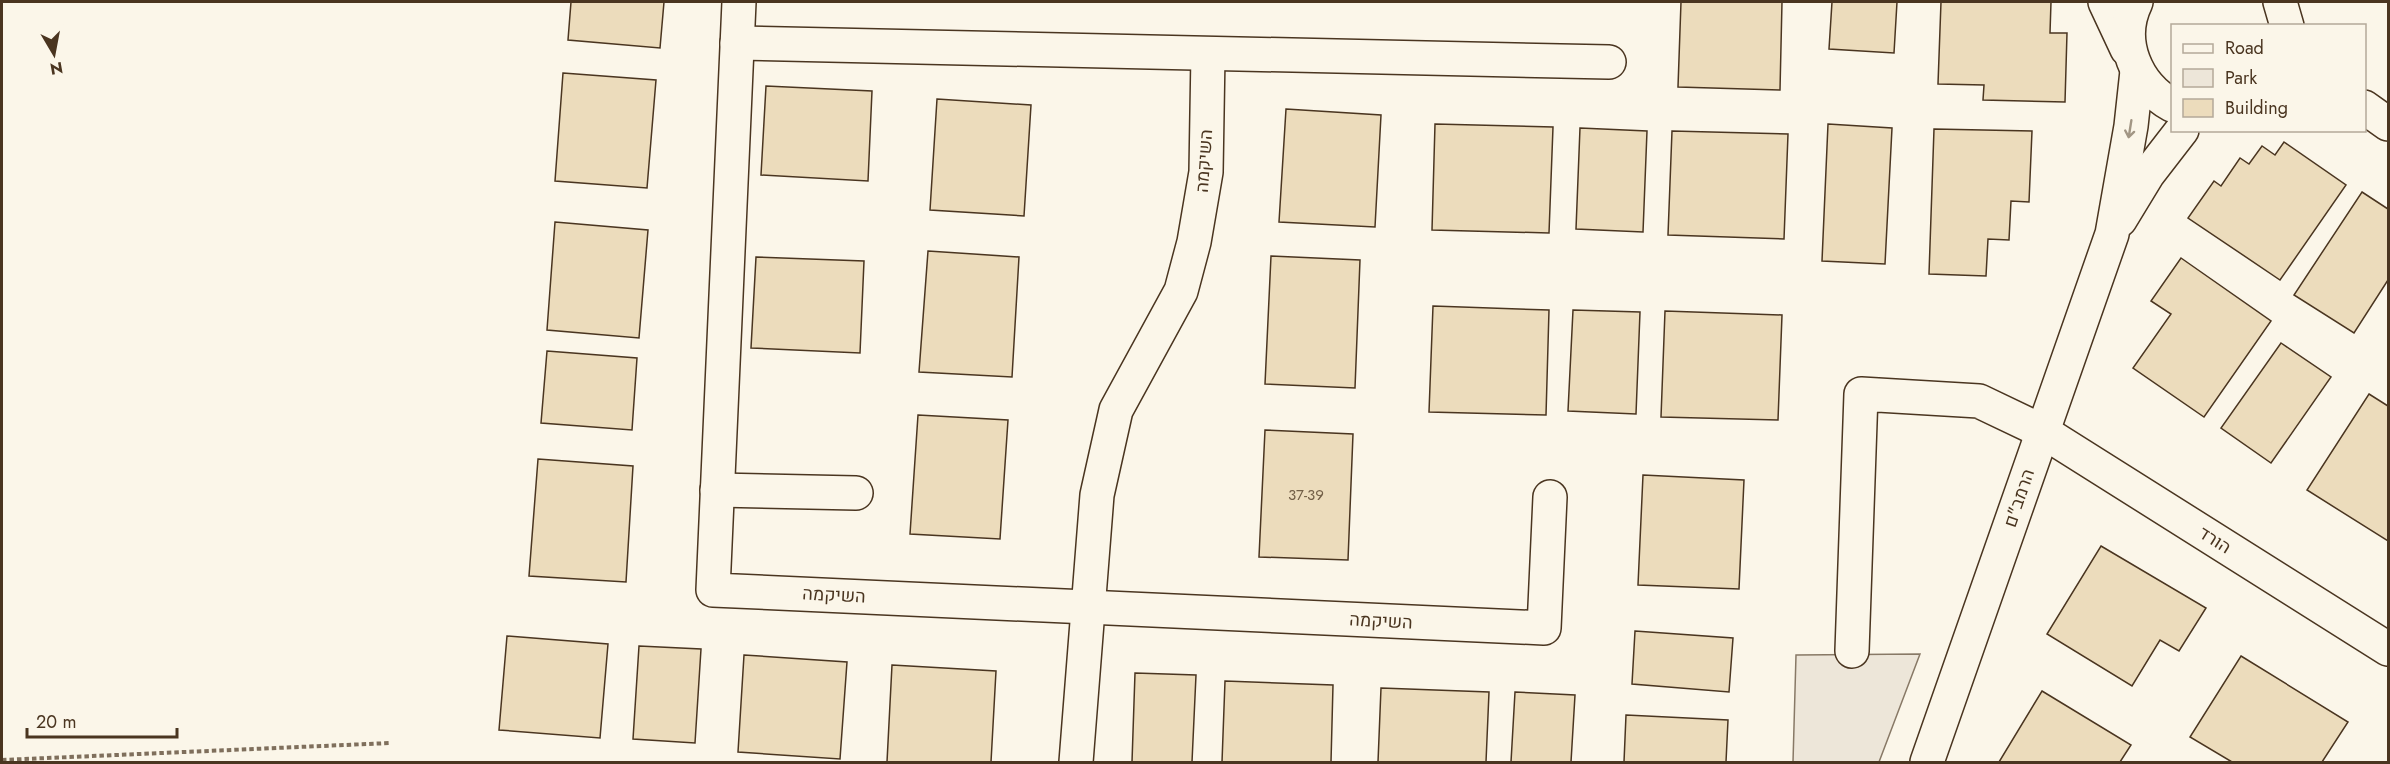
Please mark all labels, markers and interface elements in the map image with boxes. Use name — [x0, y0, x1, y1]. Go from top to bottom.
north arrow — [24, 24, 84, 84]
legend — [2171, 24, 2366, 132]
text: Road — [2225, 35, 2264, 61]
text: N — [48, 56, 65, 81]
text: Park — [2225, 65, 2257, 91]
text: Building — [2225, 95, 2288, 121]
one-way arrow — [2124, 119, 2135, 138]
street label: השיקמה — [1189, 128, 1219, 194]
street label: הרמב"ם — [1997, 465, 2041, 531]
house number: 37-39 — [1288, 484, 1324, 506]
street label: הורד — [2194, 520, 2236, 560]
street label: השיקמה — [802, 580, 866, 610]
street label: השיקמה — [1349, 606, 1413, 636]
scale bar — [27, 701, 177, 739]
text: 20 m — [36, 709, 76, 735]

